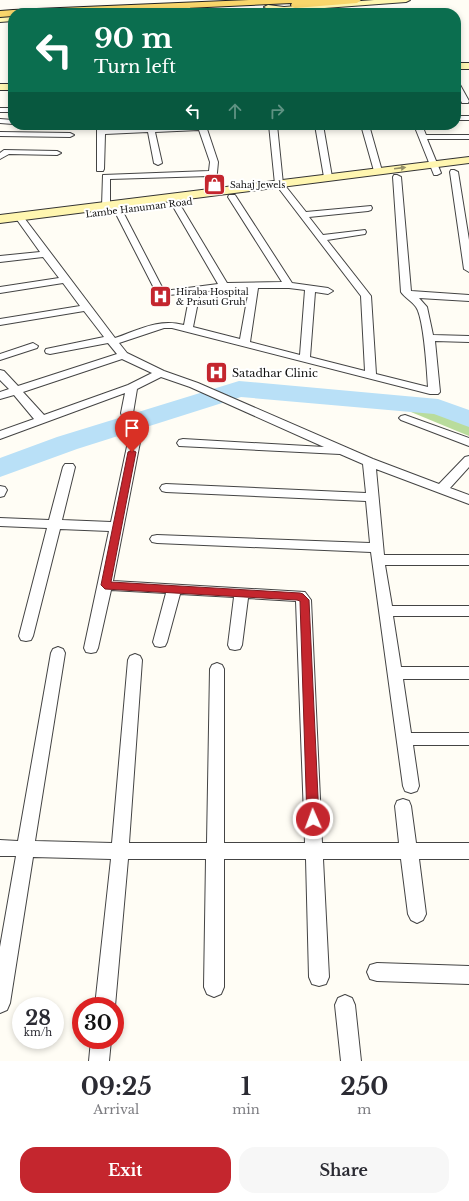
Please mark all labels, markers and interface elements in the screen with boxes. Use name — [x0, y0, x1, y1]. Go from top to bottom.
text: 90 m — [94, 21, 172, 56]
icon: left — [28, 24, 80, 76]
text: Turn left — [94, 56, 176, 78]
icon: left — [182, 100, 204, 122]
icon: ahead — [224, 100, 246, 122]
icon: right — [266, 100, 288, 122]
one-way arrow — [394, 165, 406, 171]
shop icon: Sahaj Jewels — [202, 172, 228, 198]
place label: Sahaj Jewels — [230, 179, 285, 190]
street label: Lambe Hanuman Road — [85, 195, 193, 220]
hospital icon: Hiraba Hospital & Prasuti Gruh — [148, 284, 174, 310]
place label: Hiraba Hospital & Prasuti Gruh — [176, 286, 249, 307]
hospital icon: Satadhar Clinic — [204, 360, 230, 386]
place label: Satadhar Clinic — [232, 366, 318, 380]
pin — [115, 411, 149, 452]
icon: arrive — [121, 417, 143, 439]
position arrow — [292, 798, 334, 840]
speed limit sign: 30 — [72, 997, 124, 1049]
text: 28 — [25, 1006, 51, 1030]
text: km/h — [24, 1026, 52, 1039]
text: 09:25 — [81, 1072, 152, 1101]
text: 1 — [241, 1072, 251, 1101]
text: 250 — [340, 1072, 388, 1101]
text: Arrival — [93, 1101, 139, 1118]
text: min — [232, 1101, 260, 1118]
text: m — [357, 1101, 371, 1118]
button: Exit — [20, 1147, 231, 1193]
button: Share — [239, 1147, 449, 1193]

